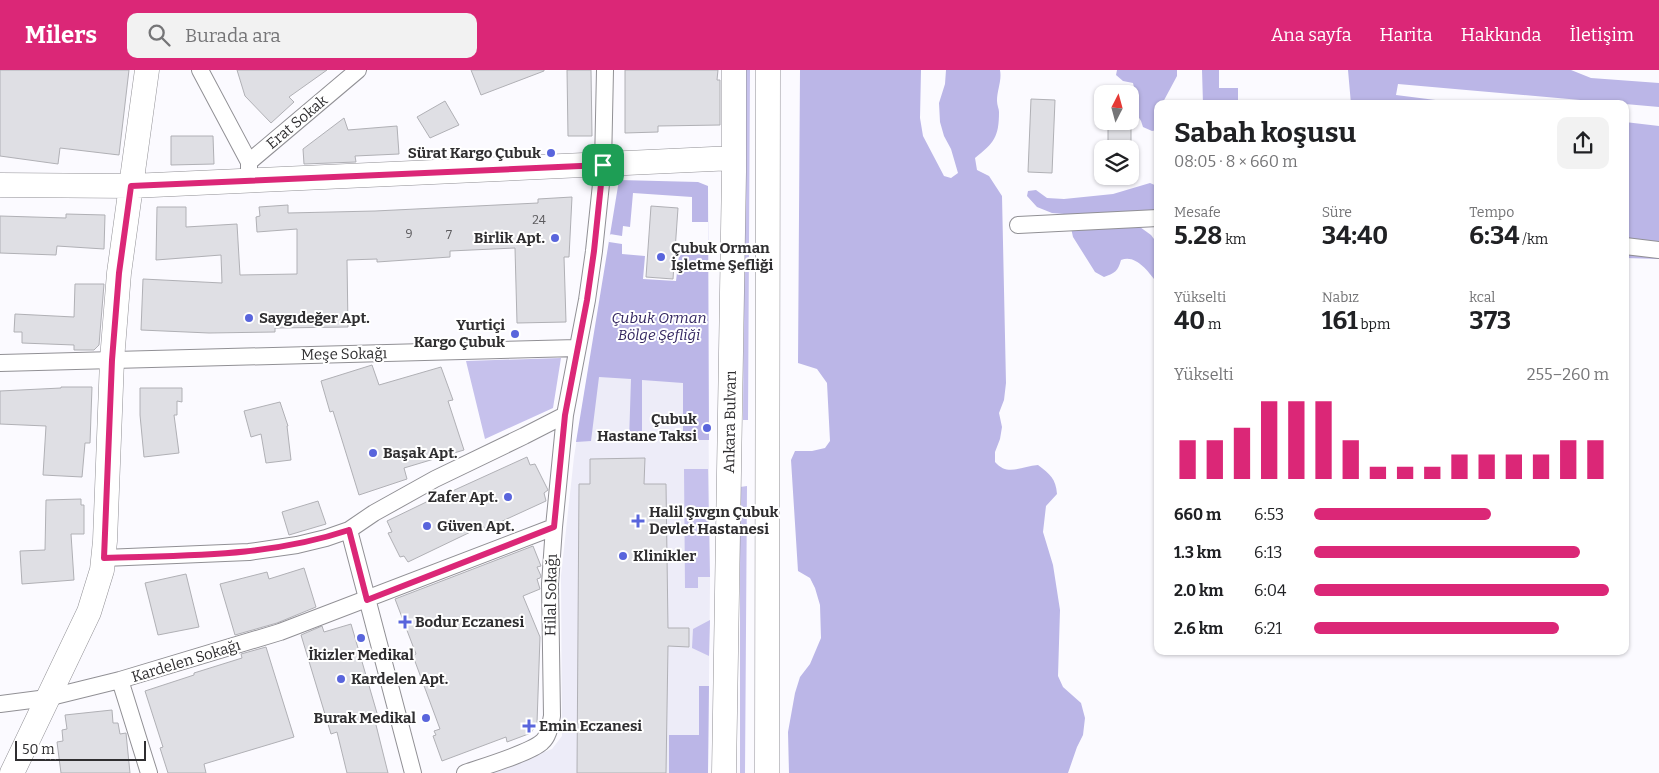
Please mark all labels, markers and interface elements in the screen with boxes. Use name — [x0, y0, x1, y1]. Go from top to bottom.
search box — [127, 13, 477, 58]
text: Milers — [25, 21, 97, 49]
icon: search — [145, 21, 173, 49]
text: Burada ara — [185, 24, 281, 47]
text: Ana sayfa — [1271, 24, 1352, 46]
text: Harita — [1380, 24, 1433, 46]
text: Hakkında — [1461, 24, 1541, 46]
text: İletişim — [1569, 24, 1634, 46]
north arrow — [1094, 85, 1139, 130]
map controls — [1094, 85, 1139, 185]
street label: Erat Sokak — [263, 91, 332, 153]
text: Sabah koşusu — [1174, 116, 1356, 149]
button: share — [1557, 117, 1609, 169]
button: layers — [1094, 140, 1139, 185]
place label: Sürat Kargo Çubuk — [408, 144, 541, 162]
pin — [582, 144, 624, 186]
marker: Sürat Kargo Çubuk — [545, 147, 557, 159]
icon: arrive — [589, 151, 617, 179]
text: 08:05 · 8 × 660 m — [1174, 152, 1297, 171]
text: Mesafe — [1174, 204, 1221, 221]
text: Süre — [1322, 204, 1352, 221]
text: Tempo — [1469, 204, 1514, 221]
house number: 24 — [532, 213, 546, 227]
text: 5.28 — [1174, 221, 1222, 251]
text: 34:40 — [1322, 221, 1388, 251]
text: 6:34 — [1469, 221, 1520, 251]
house number: 9 — [405, 227, 413, 241]
house number: 7 — [446, 228, 452, 242]
place label: Birlik Apt. — [474, 229, 545, 247]
text: km — [1222, 231, 1246, 248]
text: /km — [1520, 231, 1548, 248]
marker: Birlik Apt. — [549, 232, 561, 244]
place label: Çubuk Orman İşletme Şefliği — [671, 239, 774, 274]
marker: Çubuk Orman İşletme Şefliği — [655, 251, 667, 263]
text: Yükselti — [1174, 289, 1226, 306]
text: Nabız — [1322, 289, 1359, 306]
text: kcal — [1469, 289, 1495, 306]
text: 40 — [1174, 306, 1205, 336]
text: 161 — [1322, 306, 1358, 336]
text: 373 — [1469, 306, 1511, 336]
place label: Saygıdeğer Apt. — [259, 309, 370, 327]
park label: Çubuk Orman Bölge Şefliği — [611, 309, 707, 344]
marker: Saygıdeğer Apt. — [243, 312, 255, 324]
place label: Yurtiçi Kargo Çubuk — [414, 316, 505, 351]
text: m — [1205, 316, 1221, 333]
text: bpm — [1358, 316, 1390, 333]
marker: Yurtiçi Kargo Çubuk — [509, 328, 521, 340]
street label: Meşe Sokağı — [301, 344, 388, 364]
text: Yükselti — [1174, 365, 1234, 384]
text: 255–260 m — [1527, 365, 1609, 384]
street label: Ankara Bulvarı — [720, 370, 740, 474]
place label: Çubuk Hastane Taksi — [597, 410, 697, 445]
marker: Çubuk Hastane Taksi — [701, 422, 713, 434]
place label: Başak Apt. — [383, 444, 458, 462]
marker: Başak Apt. — [367, 447, 379, 459]
place label: Zafer Apt. — [428, 488, 498, 506]
marker: Zafer Apt. — [502, 491, 514, 503]
place label: Halil Şıvgın Çubuk Devlet Hastanesi — [649, 503, 779, 538]
text: 660 m — [1174, 505, 1221, 524]
text: 6:53 — [1254, 505, 1284, 524]
marker: Halil Şıvgın Çubuk Devlet Hastanesi — [631, 514, 645, 528]
place label: Güven Apt. — [437, 517, 515, 535]
marker: Güven Apt. — [421, 520, 433, 532]
text: 1.3 km — [1174, 543, 1221, 562]
text: 6:13 — [1254, 543, 1282, 562]
place label: Klinikler — [633, 547, 696, 565]
marker: Klinikler — [617, 550, 629, 562]
street label: Hilal Sokağı — [541, 553, 561, 636]
text: 2.0 km — [1174, 581, 1224, 600]
text: 6:04 — [1254, 581, 1286, 600]
place label: Bodur Eczanesi — [415, 613, 524, 631]
marker: Bodur Eczanesi — [399, 616, 411, 628]
text: 2.6 km — [1174, 619, 1223, 638]
text: 6:21 — [1254, 619, 1282, 638]
marker: İkizler Medikal — [355, 632, 367, 644]
street label: Kardelen Sokağı — [129, 636, 243, 686]
place label: İkizler Medikal — [308, 646, 414, 664]
place label: Kardelen Apt. — [351, 670, 448, 688]
marker: Kardelen Apt. — [335, 673, 347, 685]
place label: Burak Medikal — [314, 709, 416, 727]
marker: Burak Medikal — [420, 712, 432, 724]
place label: Emin Eczanesi — [539, 717, 642, 735]
marker: Emin Eczanesi — [523, 720, 535, 732]
scale bar — [15, 738, 146, 761]
text: 50 m — [22, 741, 55, 758]

